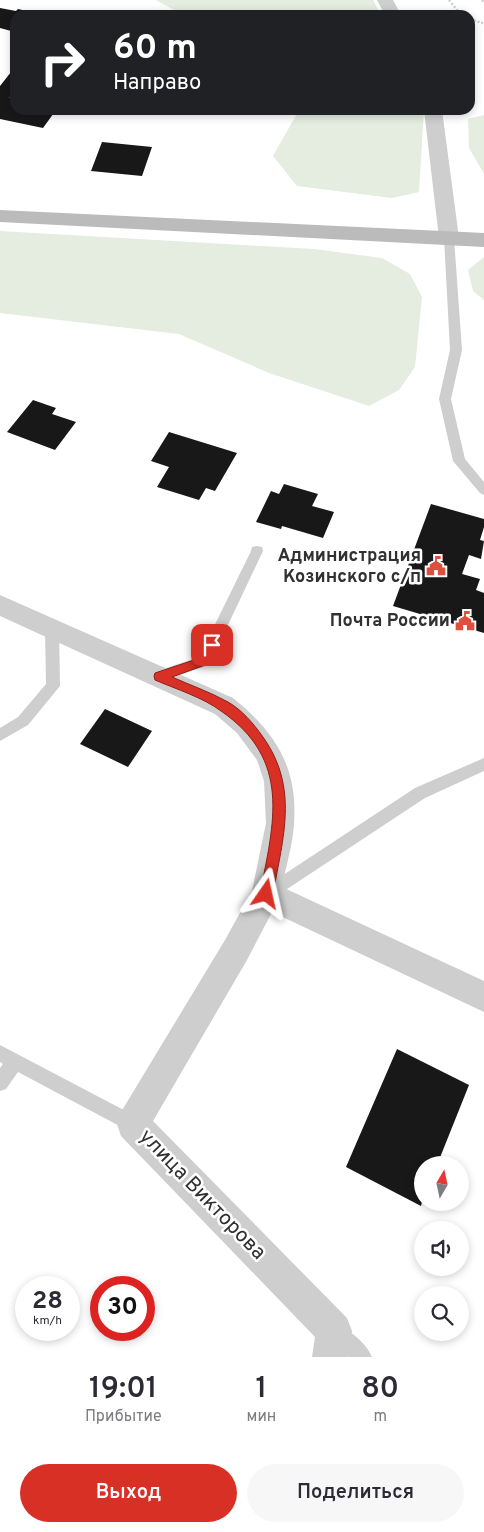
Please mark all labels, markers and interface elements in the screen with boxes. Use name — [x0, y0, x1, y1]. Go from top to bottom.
text: 60 m — [113, 27, 197, 71]
icon: right — [30, 30, 95, 95]
text: Направо — [113, 70, 201, 97]
place label: Администрация Козинского с/п — [277, 545, 421, 589]
public building icon: Администрация Козинского с/п — [425, 555, 447, 577]
place label: Почта России — [330, 610, 450, 633]
public building icon: Почта России — [454, 610, 476, 632]
pin — [191, 624, 233, 666]
icon: arrive — [198, 631, 226, 659]
position arrow — [239, 867, 291, 919]
street label: улица Викторова — [133, 1124, 271, 1266]
north arrow — [414, 1156, 469, 1211]
map controls — [414, 1156, 469, 1341]
button: sound — [414, 1221, 469, 1276]
speed limit sign: 30 — [90, 1276, 155, 1341]
text: 28 — [32, 1286, 63, 1318]
button: search — [414, 1286, 469, 1341]
text: km/h — [33, 1313, 62, 1329]
text: 19:01 — [89, 1371, 157, 1408]
text: 1 — [256, 1371, 267, 1408]
text: 80 — [361, 1371, 399, 1408]
text: Прибытие — [85, 1407, 162, 1427]
text: мин — [247, 1407, 276, 1427]
text: m — [373, 1407, 387, 1427]
button: Выход — [20, 1464, 237, 1522]
button: Поделиться — [247, 1464, 464, 1522]

